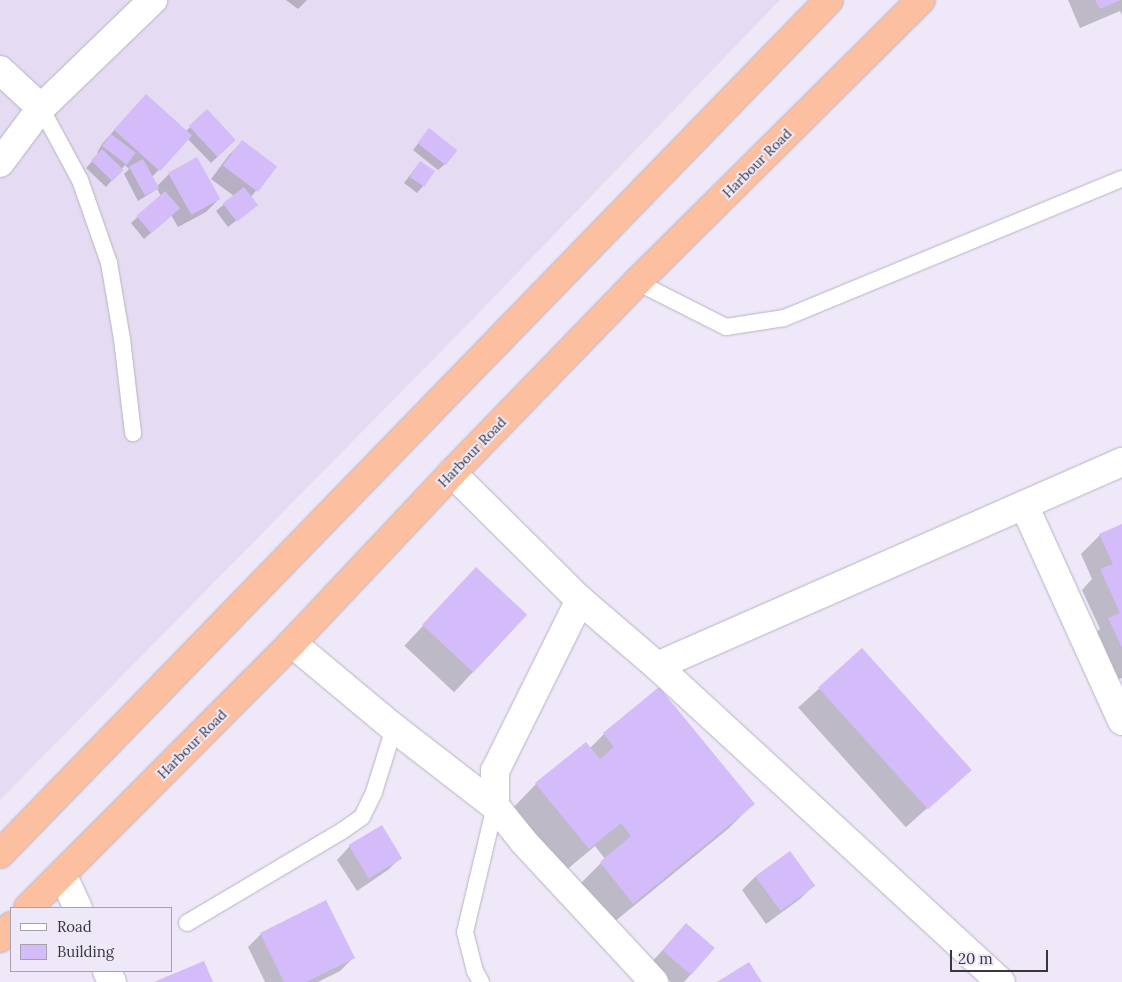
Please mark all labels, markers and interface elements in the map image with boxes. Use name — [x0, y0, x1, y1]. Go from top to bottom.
street label: Harbour Road — [719, 125, 795, 201]
street label: Harbour Road — [434, 413, 510, 491]
street label: Harbour Road — [154, 706, 230, 782]
legend — [10, 907, 172, 972]
text: Road — [57, 917, 92, 936]
scale bar — [952, 940, 1050, 972]
text: Building — [57, 942, 114, 961]
text: 20 m — [958, 949, 993, 968]

